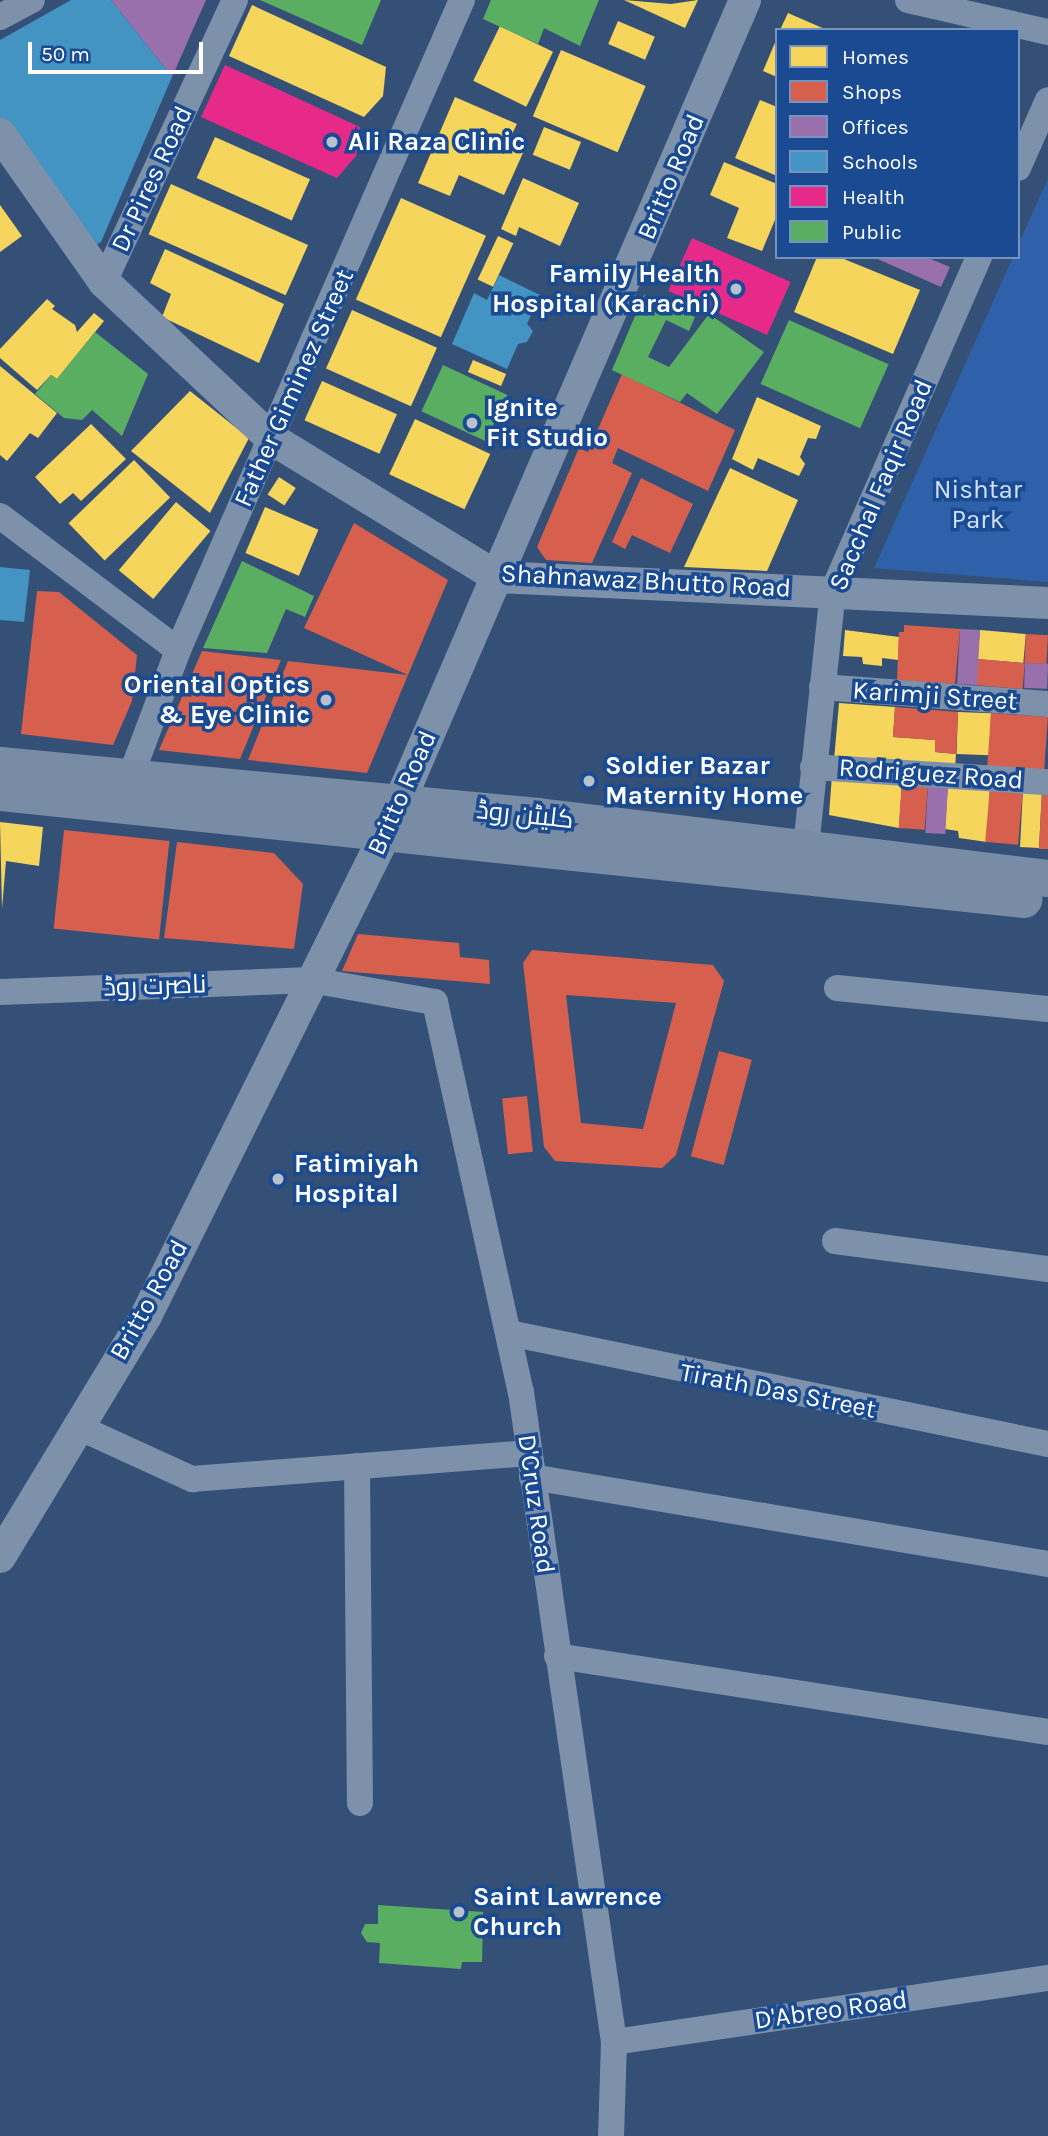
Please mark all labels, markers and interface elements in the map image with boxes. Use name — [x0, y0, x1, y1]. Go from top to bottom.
scale bar — [32, 28, 206, 72]
legend — [775, 28, 1020, 259]
text: 50 m — [41, 42, 90, 66]
text: Homes — [842, 45, 909, 69]
text: Shops — [842, 80, 902, 104]
street label: Dr Pires Road — [105, 101, 199, 257]
street label: Britto Road — [631, 110, 711, 244]
text: Offices — [842, 115, 909, 139]
place label: Ali Raza Clinic — [348, 126, 525, 158]
marker: Ali Raza Clinic — [322, 132, 342, 152]
text: Schools — [842, 150, 918, 174]
text: Health — [842, 185, 905, 209]
text: Public — [842, 220, 902, 244]
place label: Family Health Hospital (Karachi) — [492, 258, 720, 320]
street label: Father Giminez Street — [227, 264, 361, 512]
marker: Family Health Hospital (Karachi) — [726, 279, 746, 299]
street label: Sacchal Faqir Road — [822, 375, 940, 595]
place label: Ignite Fit Studio — [486, 392, 608, 453]
marker: Ignite Fit Studio — [464, 415, 480, 431]
park label: Nishtar Park — [934, 474, 1022, 536]
street label: Shahnawaz Bhutto Road — [500, 558, 792, 604]
place label: Oriental Optics & Eye Clinic — [124, 669, 310, 730]
street label: Karimji Street — [852, 675, 1018, 717]
marker: Oriental Optics & Eye Clinic — [316, 690, 336, 710]
street label: Britto Road — [361, 726, 443, 860]
place label: Soldier Bazar Maternity Home — [605, 750, 803, 812]
street label: Rodriguez Road — [838, 752, 1024, 796]
marker: Soldier Bazar Maternity Home — [579, 771, 599, 791]
street label: کلیٹن روڈ — [475, 794, 575, 836]
street label: ناصرت روڈ — [103, 969, 207, 1003]
place label: Fatimiyah Hospital — [294, 1148, 419, 1210]
marker: Fatimiyah Hospital — [268, 1169, 288, 1189]
street label: Britto Road — [103, 1234, 195, 1366]
street label: Tirath Das Street — [677, 1357, 879, 1425]
street label: D'Cruz Road — [511, 1432, 561, 1576]
place label: Saint Lawrence Church — [473, 1881, 662, 1942]
marker: Saint Lawrence Church — [451, 1904, 467, 1920]
street label: D'Abreo Road — [753, 1984, 909, 2036]

